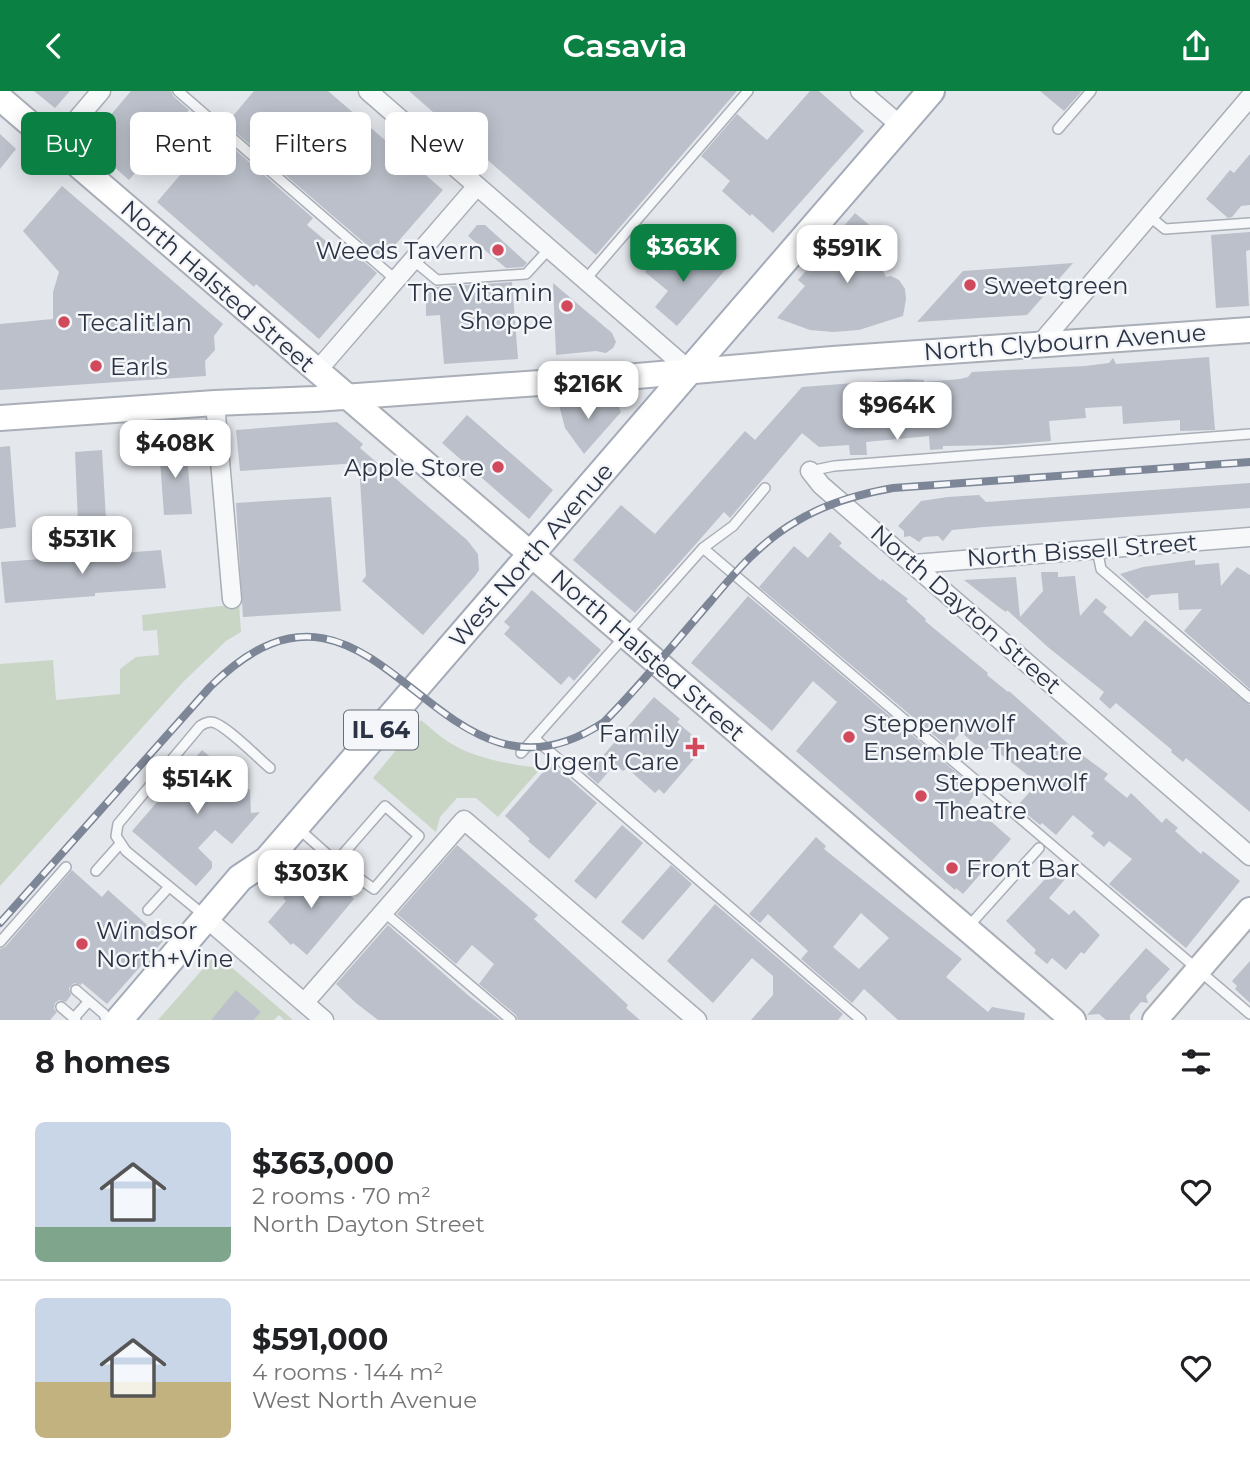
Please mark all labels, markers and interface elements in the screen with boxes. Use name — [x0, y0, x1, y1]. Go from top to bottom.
text: Casavia — [563, 26, 688, 65]
icon: back — [35, 27, 73, 65]
icon: share — [1177, 27, 1215, 65]
chip: Buy — [21, 112, 116, 175]
chip: Rent — [130, 112, 236, 175]
chip: Filters — [250, 112, 371, 175]
chip: New — [385, 112, 488, 175]
street label: North Halsted Street — [115, 194, 321, 378]
pin: $363K — [634, 225, 732, 284]
pin: $591K — [798, 225, 896, 285]
text: $363K — [646, 233, 720, 261]
text: $591K — [813, 234, 881, 262]
place label: Weeds Tavern — [316, 236, 484, 265]
marker: Weeds Tavern — [490, 242, 506, 258]
place label: Sweetgreen — [984, 271, 1129, 300]
marker: Sweetgreen — [962, 277, 978, 293]
place label: The Vitamin Shoppe — [408, 278, 553, 335]
marker: The Vitamin Shoppe — [559, 298, 575, 314]
place label: Tecalitlan — [78, 308, 192, 337]
marker: Tecalitlan — [56, 314, 72, 330]
street label: North Clybourn Avenue — [923, 318, 1207, 366]
place label: Earls — [110, 352, 168, 381]
marker: Earls — [88, 358, 104, 374]
pin: $216K — [539, 361, 637, 421]
text: $216K — [554, 370, 622, 398]
pin: $964K — [848, 383, 946, 442]
text: $964K — [859, 391, 935, 419]
pin: $408K — [126, 421, 224, 480]
text: $408K — [136, 429, 214, 457]
place label: Apple Store — [344, 453, 484, 482]
street label: West North Avenue — [443, 457, 619, 653]
marker: Apple Store — [490, 459, 506, 475]
pin: $531K — [33, 517, 131, 576]
street label: North Dayton Street — [865, 518, 1067, 700]
text: $531K — [48, 525, 116, 553]
street label: North Bissell Street — [966, 527, 1198, 573]
street label: North Halsted Street — [545, 563, 751, 747]
place label: Steppenwolf Ensemble Theatre — [863, 709, 1082, 766]
road number: IL 64 — [344, 711, 418, 750]
place label: Family Urgent Care — [533, 719, 679, 776]
marker: Steppenwolf Ensemble Theatre — [841, 729, 857, 745]
marker: Family Urgent Care — [685, 737, 705, 757]
pin: $514K — [148, 757, 246, 816]
text: $514K — [162, 765, 232, 793]
place label: Steppenwolf Theatre — [935, 768, 1088, 825]
marker: Steppenwolf Theatre — [913, 788, 929, 804]
pin: $303K — [262, 851, 360, 910]
place label: Front Bar — [966, 854, 1079, 883]
text: $303K — [274, 859, 348, 887]
marker: Front Bar — [944, 860, 960, 876]
place label: Windsor North+Vine — [96, 916, 233, 973]
marker: Windsor North+Vine — [74, 936, 90, 952]
icon: filters — [1177, 1043, 1215, 1081]
text: 8 homes — [35, 1044, 170, 1081]
text: $363,000 — [252, 1145, 394, 1182]
icon: home — [91, 1150, 175, 1234]
icon: heart — [1177, 1173, 1215, 1211]
text: 2 rooms · 70 m² — [252, 1182, 431, 1210]
text: North Dayton Street — [252, 1210, 485, 1238]
text: $591,000 — [252, 1321, 388, 1358]
icon: home — [91, 1326, 175, 1410]
icon: heart — [1177, 1349, 1215, 1387]
text: 4 rooms · 144 m² — [252, 1358, 444, 1386]
text: West North Avenue — [252, 1386, 477, 1414]

